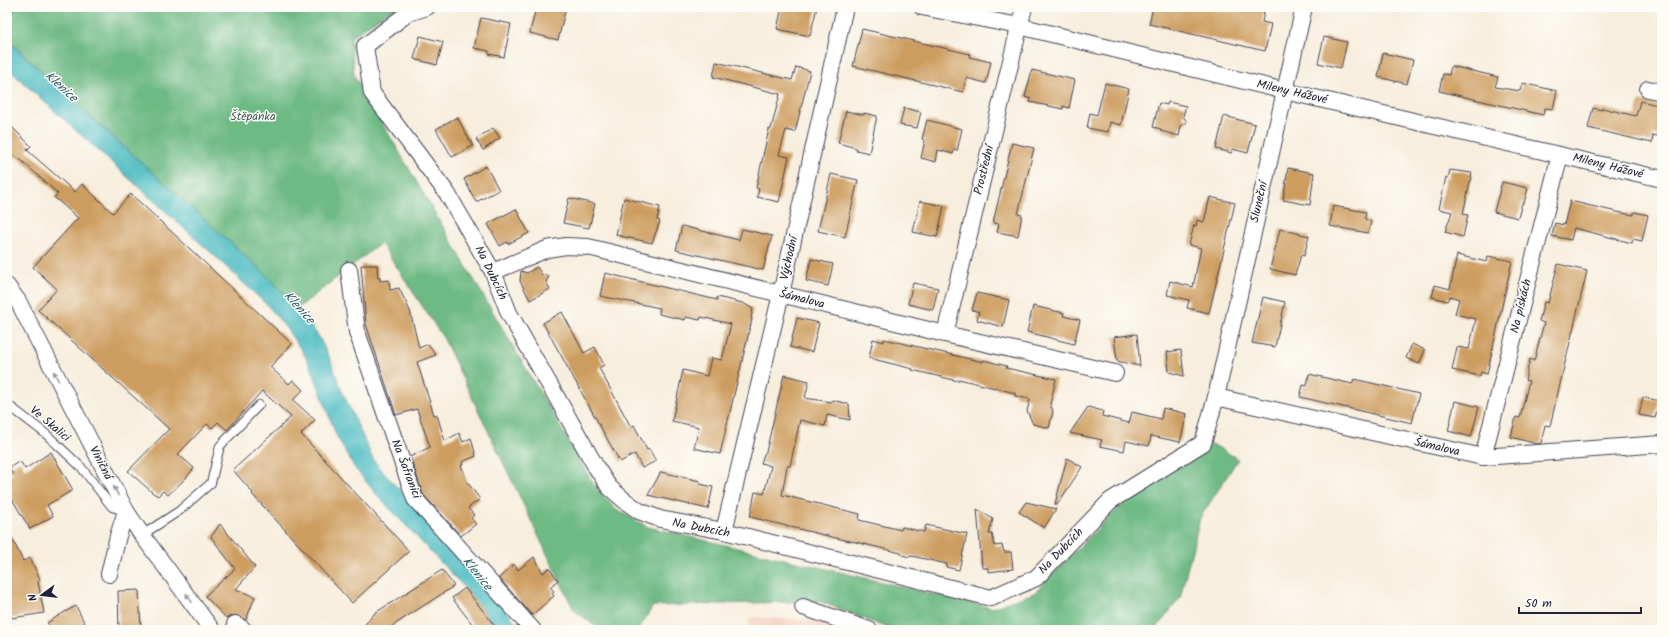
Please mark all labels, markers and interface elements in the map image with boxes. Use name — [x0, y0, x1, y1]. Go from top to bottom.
water label: Klenice — [40, 66, 83, 108]
street label: Mileny Hážové — [1255, 75, 1330, 110]
park label: Štěpánka — [230, 107, 276, 126]
street label: Prostřední — [969, 141, 1000, 197]
street label: Mileny Hážové — [1571, 148, 1646, 184]
street label: Sluneční — [1245, 178, 1273, 224]
street label: Východní — [775, 232, 804, 282]
street label: Na Dubcích — [470, 243, 512, 303]
street label: Na pískách — [1505, 277, 1537, 335]
street label: Šámalova — [777, 284, 827, 314]
water label: Klenice — [278, 287, 320, 330]
one-way arrow — [53, 370, 59, 381]
street label: Ve Skalici — [25, 401, 75, 448]
street label: Šámalova — [1412, 433, 1462, 462]
street label: Na Šafranici — [386, 437, 426, 502]
street label: Viničná — [84, 443, 118, 485]
one-way arrow — [113, 485, 119, 497]
street label: Na Dubcích — [671, 513, 731, 543]
street label: Na Dubcích — [1034, 523, 1088, 579]
water label: Klenice — [457, 552, 498, 596]
north arrow — [22, 575, 62, 615]
scale bar — [1519, 589, 1641, 615]
text: N — [24, 592, 43, 603]
one-way arrow — [185, 593, 193, 604]
text: 50 m — [1525, 594, 1552, 613]

